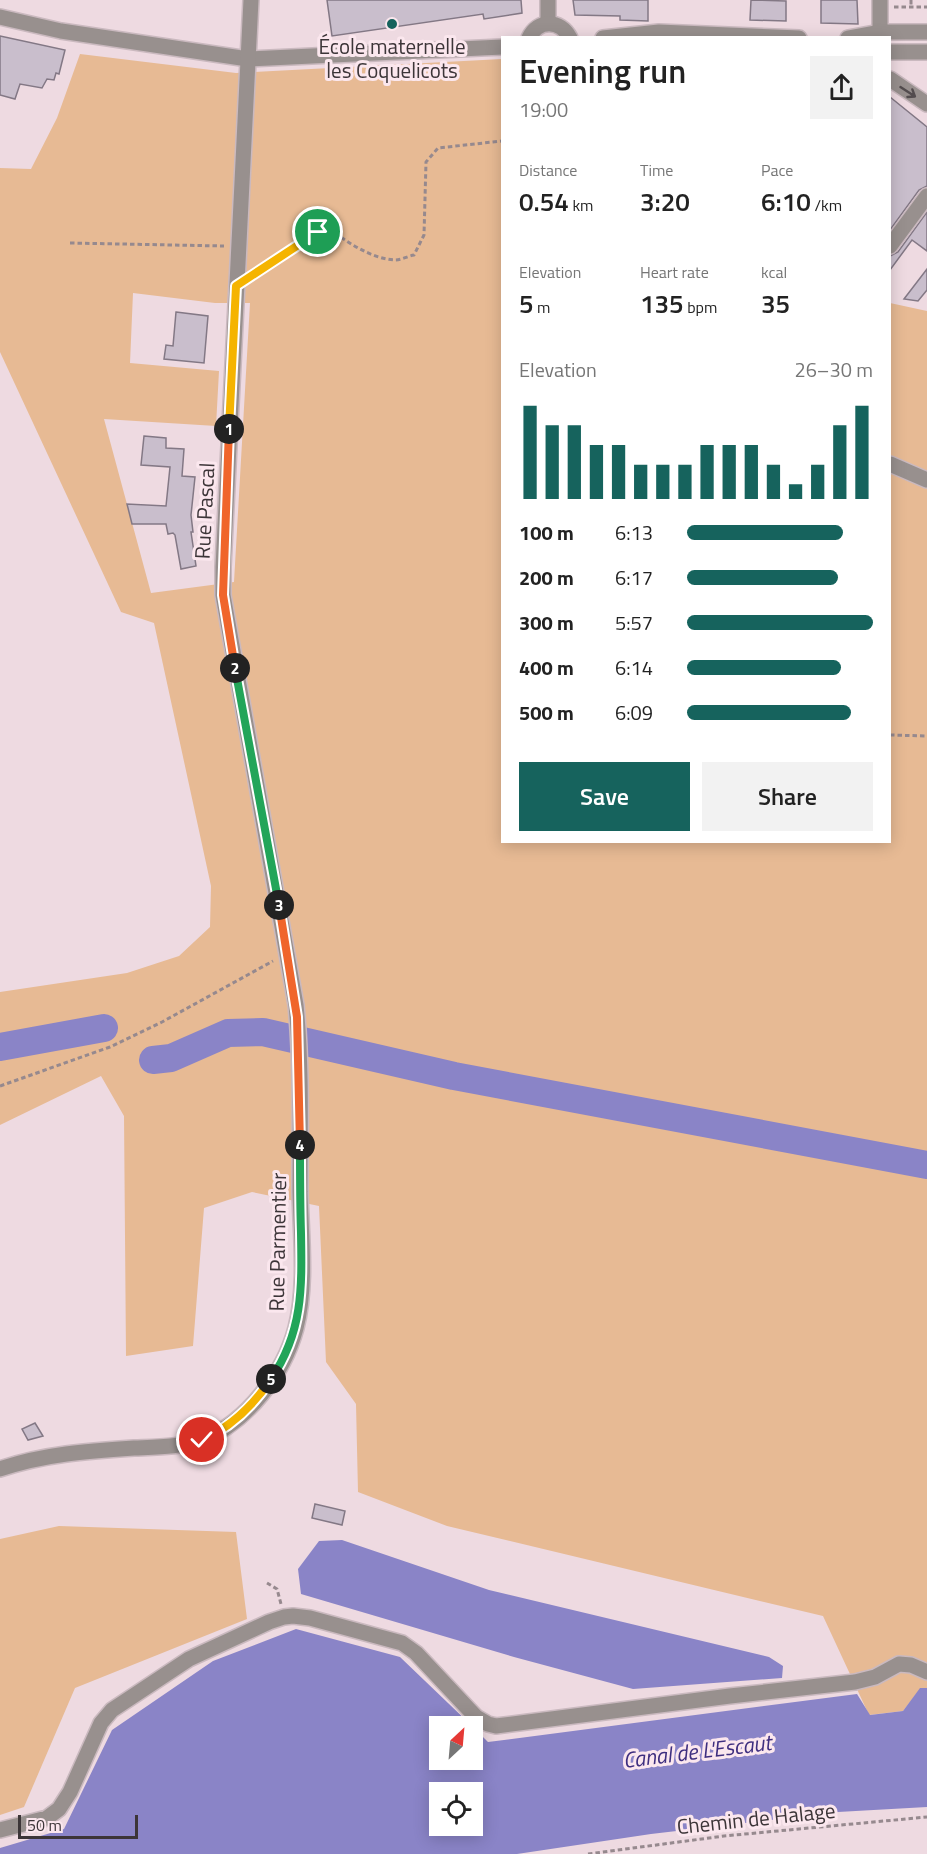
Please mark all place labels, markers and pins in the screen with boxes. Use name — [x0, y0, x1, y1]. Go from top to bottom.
marker: École maternelle les Coquelicots — [385, 17, 399, 31]
place label: École maternelle les Coquelicots — [318, 30, 466, 86]
pin — [292, 206, 343, 257]
pin: 1 — [214, 414, 244, 444]
pin: 2 — [220, 653, 250, 683]
pin: 3 — [264, 890, 294, 920]
pin: 4 — [285, 1130, 315, 1160]
pin: 5 — [256, 1364, 286, 1394]
pin — [176, 1414, 227, 1465]

